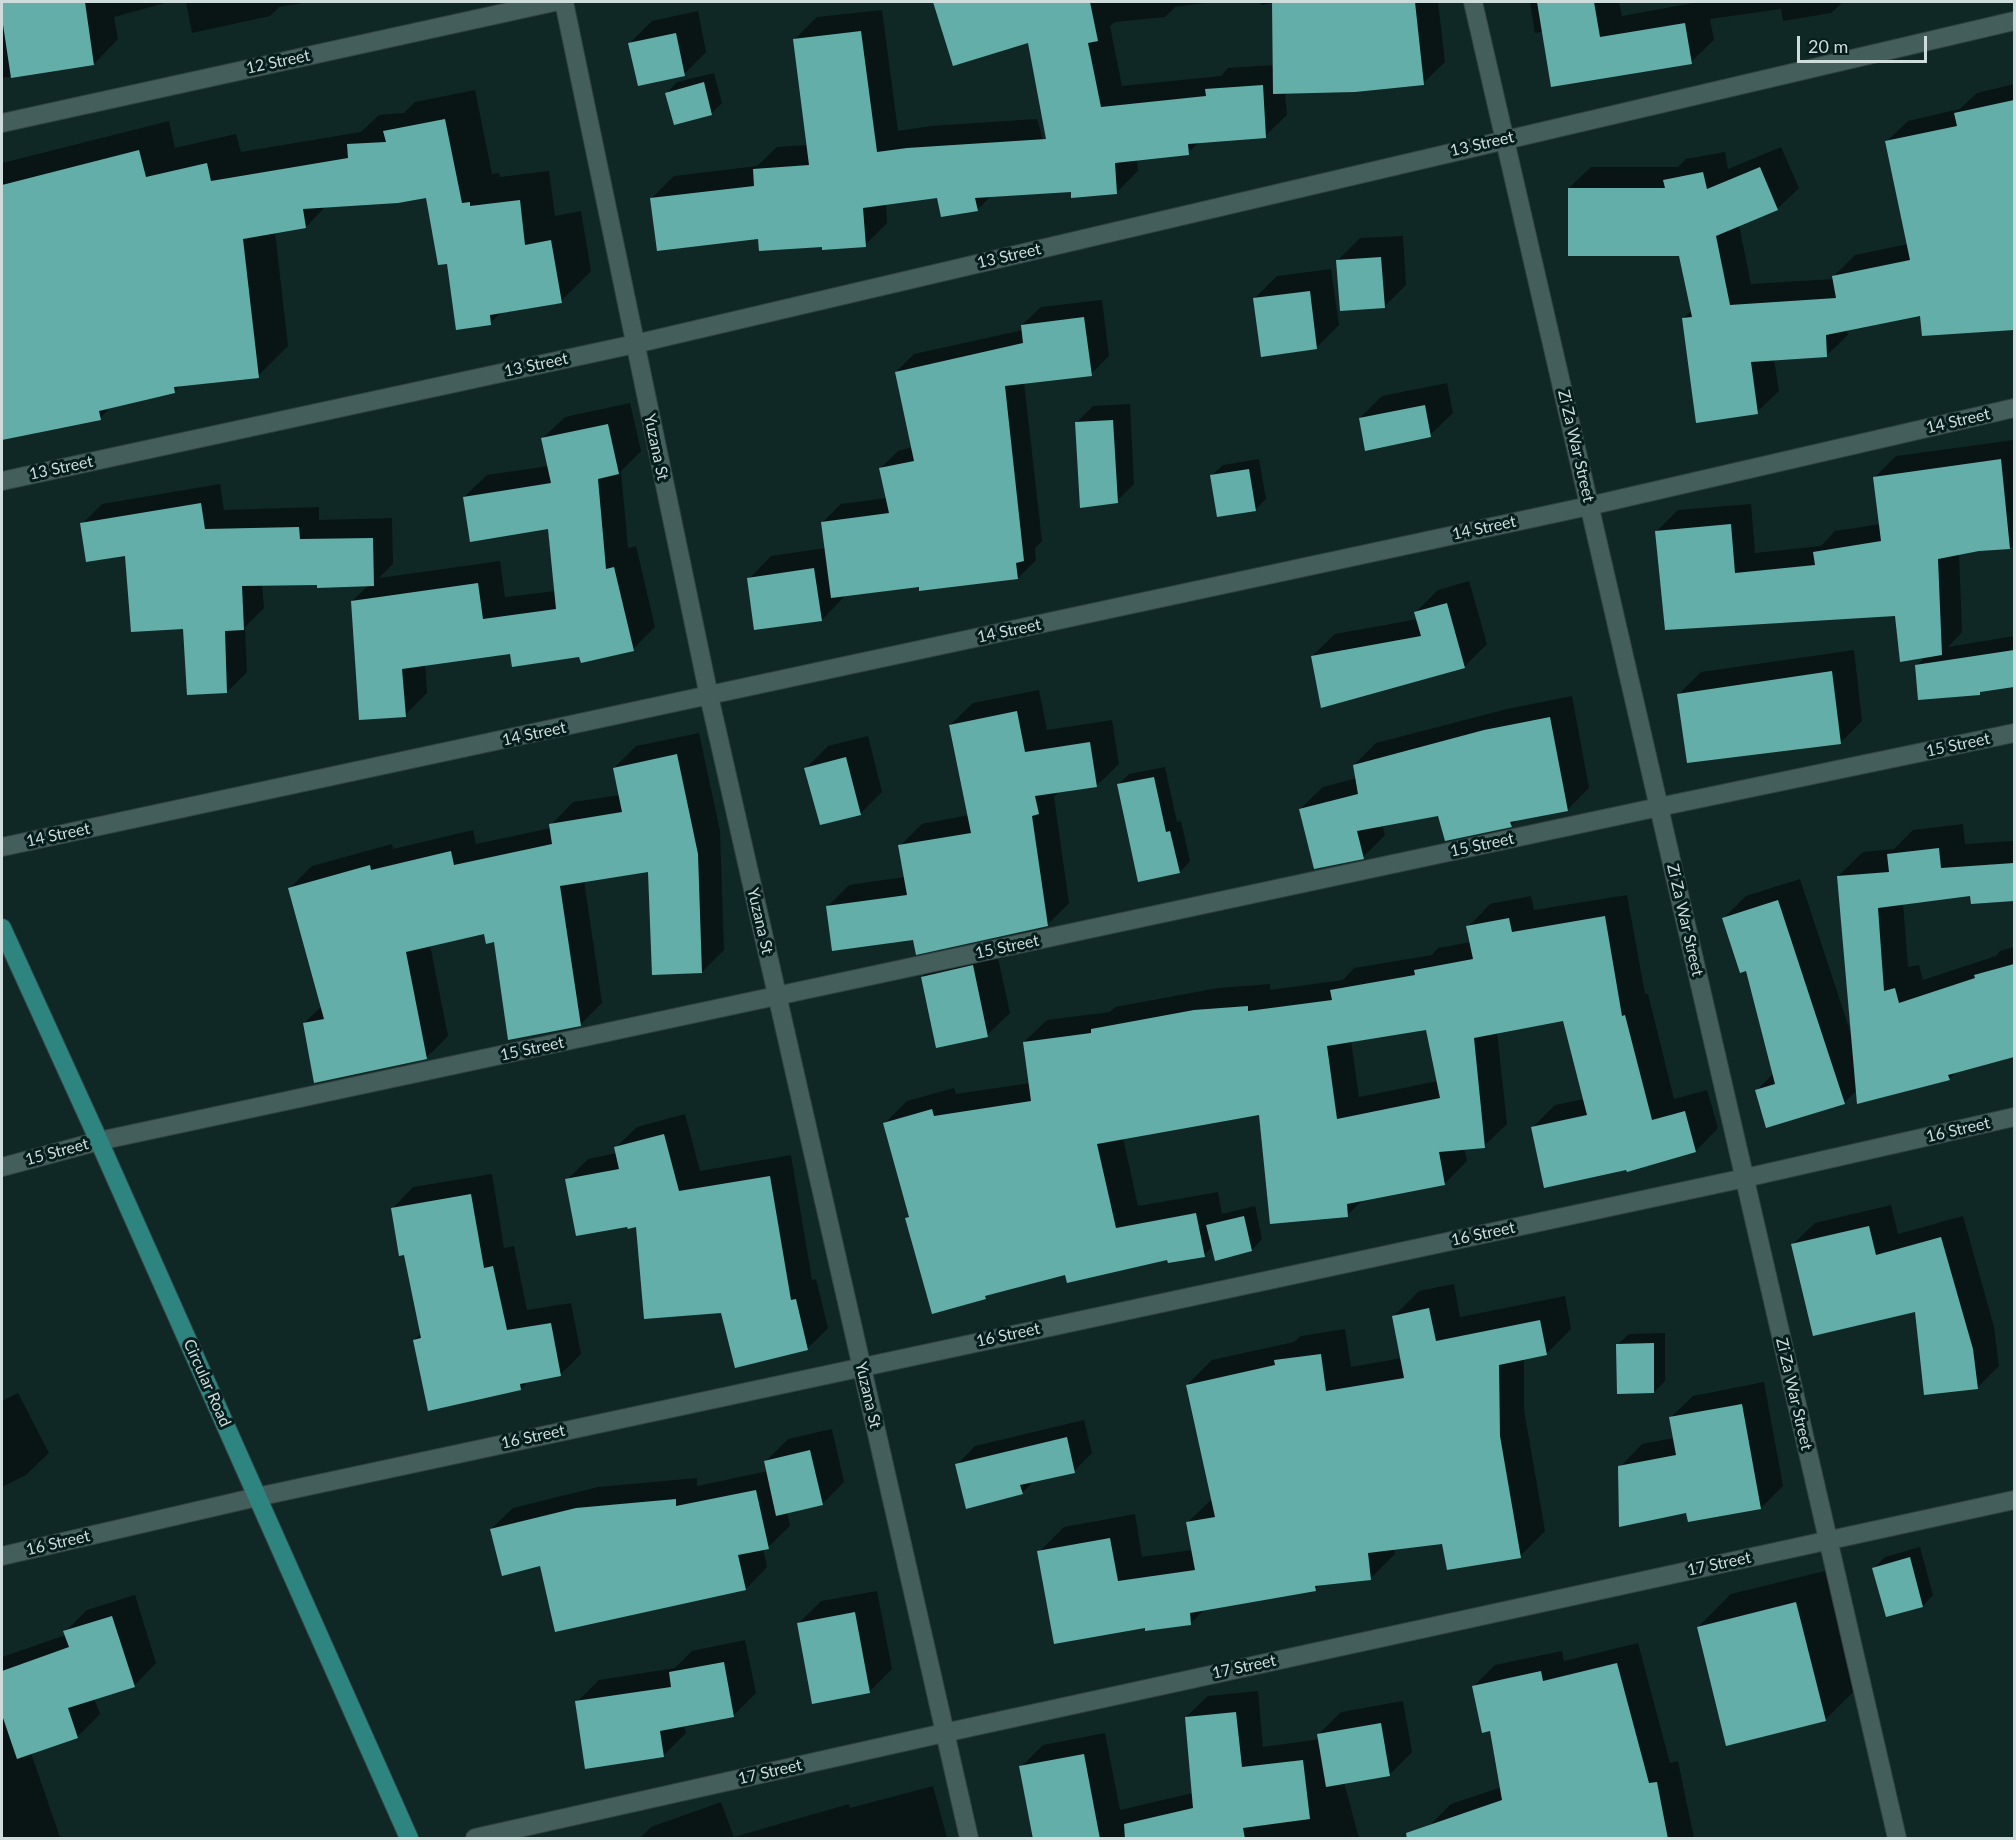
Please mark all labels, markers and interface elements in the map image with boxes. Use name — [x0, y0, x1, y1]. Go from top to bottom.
scale bar — [1800, 24, 1930, 62]
text: 20 m — [1808, 35, 1848, 57]
street label: 12 Street — [244, 46, 312, 78]
street label: 13 Street — [1448, 127, 1516, 161]
street label: 13 Street — [975, 239, 1043, 273]
street label: 13 Street — [502, 349, 570, 381]
street label: Zi Za War Street — [1554, 388, 1598, 504]
street label: 14 Street — [1924, 404, 1992, 438]
street label: Yuzana St — [640, 412, 672, 482]
street label: 13 Street — [27, 452, 95, 484]
street label: 14 Street — [1450, 512, 1518, 544]
street label: 14 Street — [975, 615, 1043, 647]
street label: 14 Street — [500, 718, 568, 750]
street label: 15 Street — [1924, 729, 1992, 761]
street label: 14 Street — [24, 819, 92, 851]
street label: 15 Street — [1448, 829, 1516, 861]
street label: Zi Za War Street — [1663, 862, 1707, 978]
street label: Yuzana St — [743, 886, 777, 956]
street label: 15 Street — [973, 931, 1041, 963]
street label: 15 Street — [498, 1033, 566, 1065]
street label: 16 Street — [1924, 1113, 1992, 1147]
street label: 15 Street — [23, 1134, 91, 1170]
street label: 16 Street — [1449, 1218, 1517, 1250]
street label: 16 Street — [974, 1319, 1042, 1351]
street label: Circular Road — [179, 1336, 235, 1430]
street label: Zi Za War Street — [1772, 1336, 1816, 1452]
street label: Yuzana St — [851, 1360, 885, 1430]
street label: 16 Street — [499, 1421, 567, 1453]
street label: 16 Street — [24, 1526, 92, 1560]
street label: 17 Street — [1685, 1548, 1753, 1580]
street label: 17 Street — [1210, 1651, 1278, 1683]
street label: 17 Street — [736, 1755, 804, 1789]

